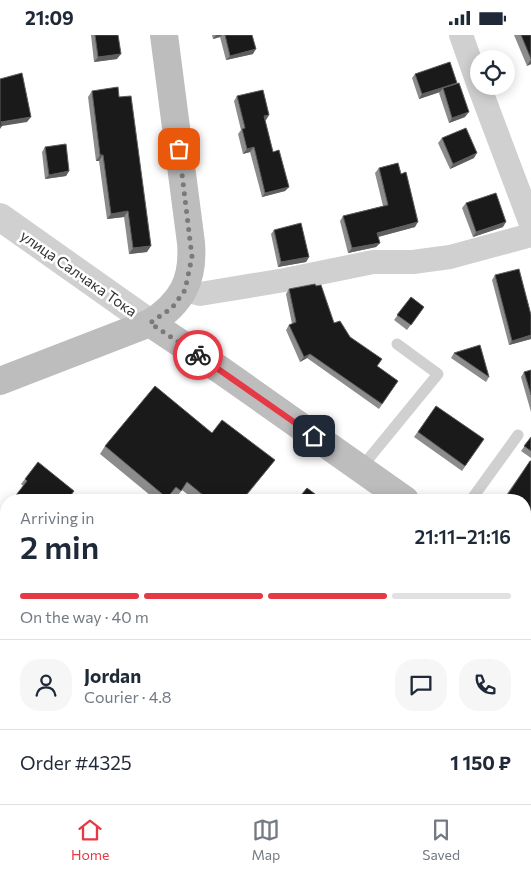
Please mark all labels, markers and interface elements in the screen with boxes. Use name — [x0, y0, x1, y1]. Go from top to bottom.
text: 21:09 — [25, 6, 74, 29]
map controls — [470, 50, 515, 95]
button: locate — [470, 50, 515, 95]
pin — [158, 128, 200, 170]
icon: bag — [165, 135, 193, 163]
street label: улица Салчака Тока — [17, 226, 141, 320]
courier — [173, 330, 223, 380]
icon: bike — [184, 341, 212, 369]
pin — [293, 415, 335, 457]
icon: home — [300, 422, 328, 450]
text: Arriving in — [20, 508, 94, 527]
text: 21:11–21:16 — [414, 525, 511, 548]
text: 2 min — [20, 526, 99, 566]
text: On the way · 40 m — [20, 607, 149, 626]
button: person — [20, 659, 72, 711]
button: chat — [395, 659, 447, 711]
button: phone — [459, 659, 511, 711]
text: Jordan — [84, 664, 141, 687]
text: Courier · 4.8 — [84, 687, 171, 706]
text: Order #4325 — [20, 751, 132, 774]
text: 1 150 ₽ — [450, 751, 511, 774]
tab: Home — [71, 816, 109, 863]
tab: Map — [251, 816, 280, 863]
tab: Saved — [422, 816, 460, 863]

